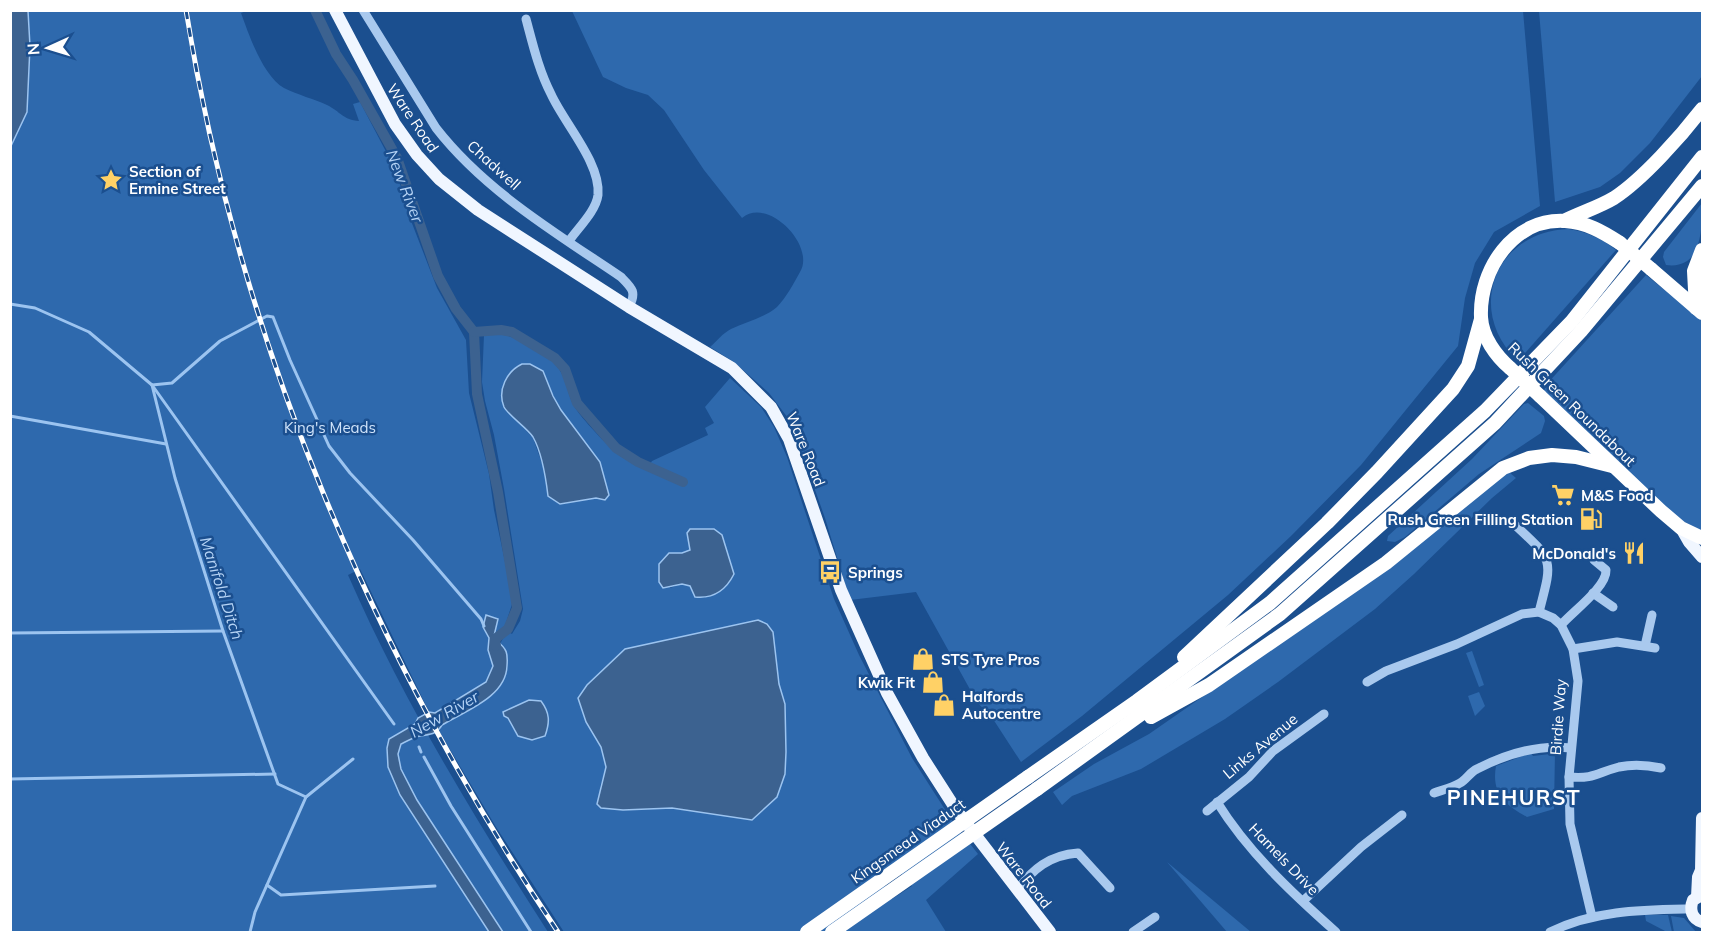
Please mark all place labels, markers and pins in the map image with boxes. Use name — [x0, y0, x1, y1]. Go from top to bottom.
place label: Section of Ermine Street — [129, 162, 226, 198]
place icon: Section of Ermine Street — [98, 167, 124, 193]
supermarket icon: M&S Food — [1550, 482, 1576, 508]
place label: M&S Food — [1581, 486, 1654, 505]
fuel station icon: Rush Green Filling Station — [1578, 506, 1604, 532]
place label: Rush Green Filling Station — [1388, 510, 1573, 529]
restaurant icon: McDonald's — [1621, 540, 1647, 566]
place label: McDonald's — [1532, 544, 1616, 563]
bus stop icon: Springs — [817, 559, 843, 585]
place label: Springs — [848, 563, 903, 582]
shop icon: STS Tyre Pros — [910, 646, 936, 672]
place label: STS Tyre Pros — [941, 650, 1040, 669]
shop icon: Kwik Fit — [920, 669, 946, 695]
place label: Kwik Fit — [858, 673, 915, 692]
place label: Halfords Autocentre — [962, 687, 1041, 723]
shop icon: Halfords Autocentre — [931, 692, 957, 718]

